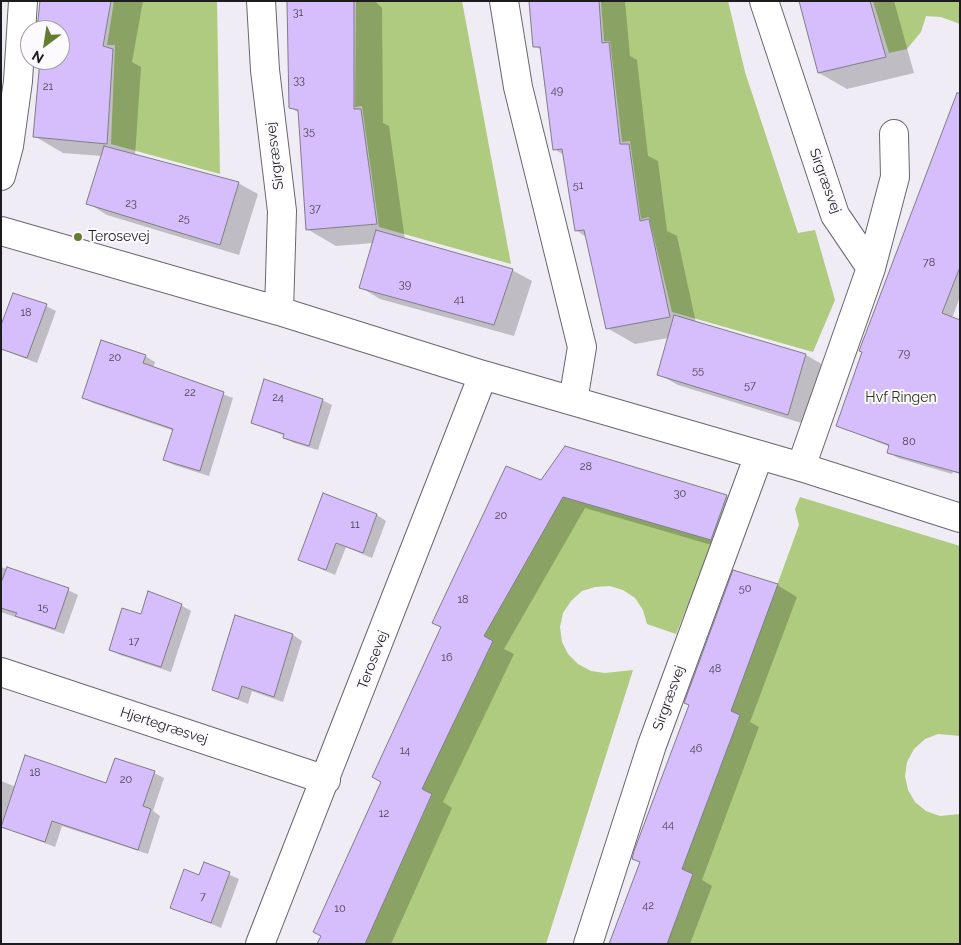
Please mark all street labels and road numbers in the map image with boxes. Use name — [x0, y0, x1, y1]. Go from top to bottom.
street label: Sirgræsvej — [263, 121, 287, 191]
street label: Sirgræsvej — [805, 146, 845, 216]
street label: Terosevej — [354, 628, 392, 692]
street label: Sirgræsvej — [649, 663, 689, 733]
street label: Hjertegræsvej — [118, 704, 210, 748]

